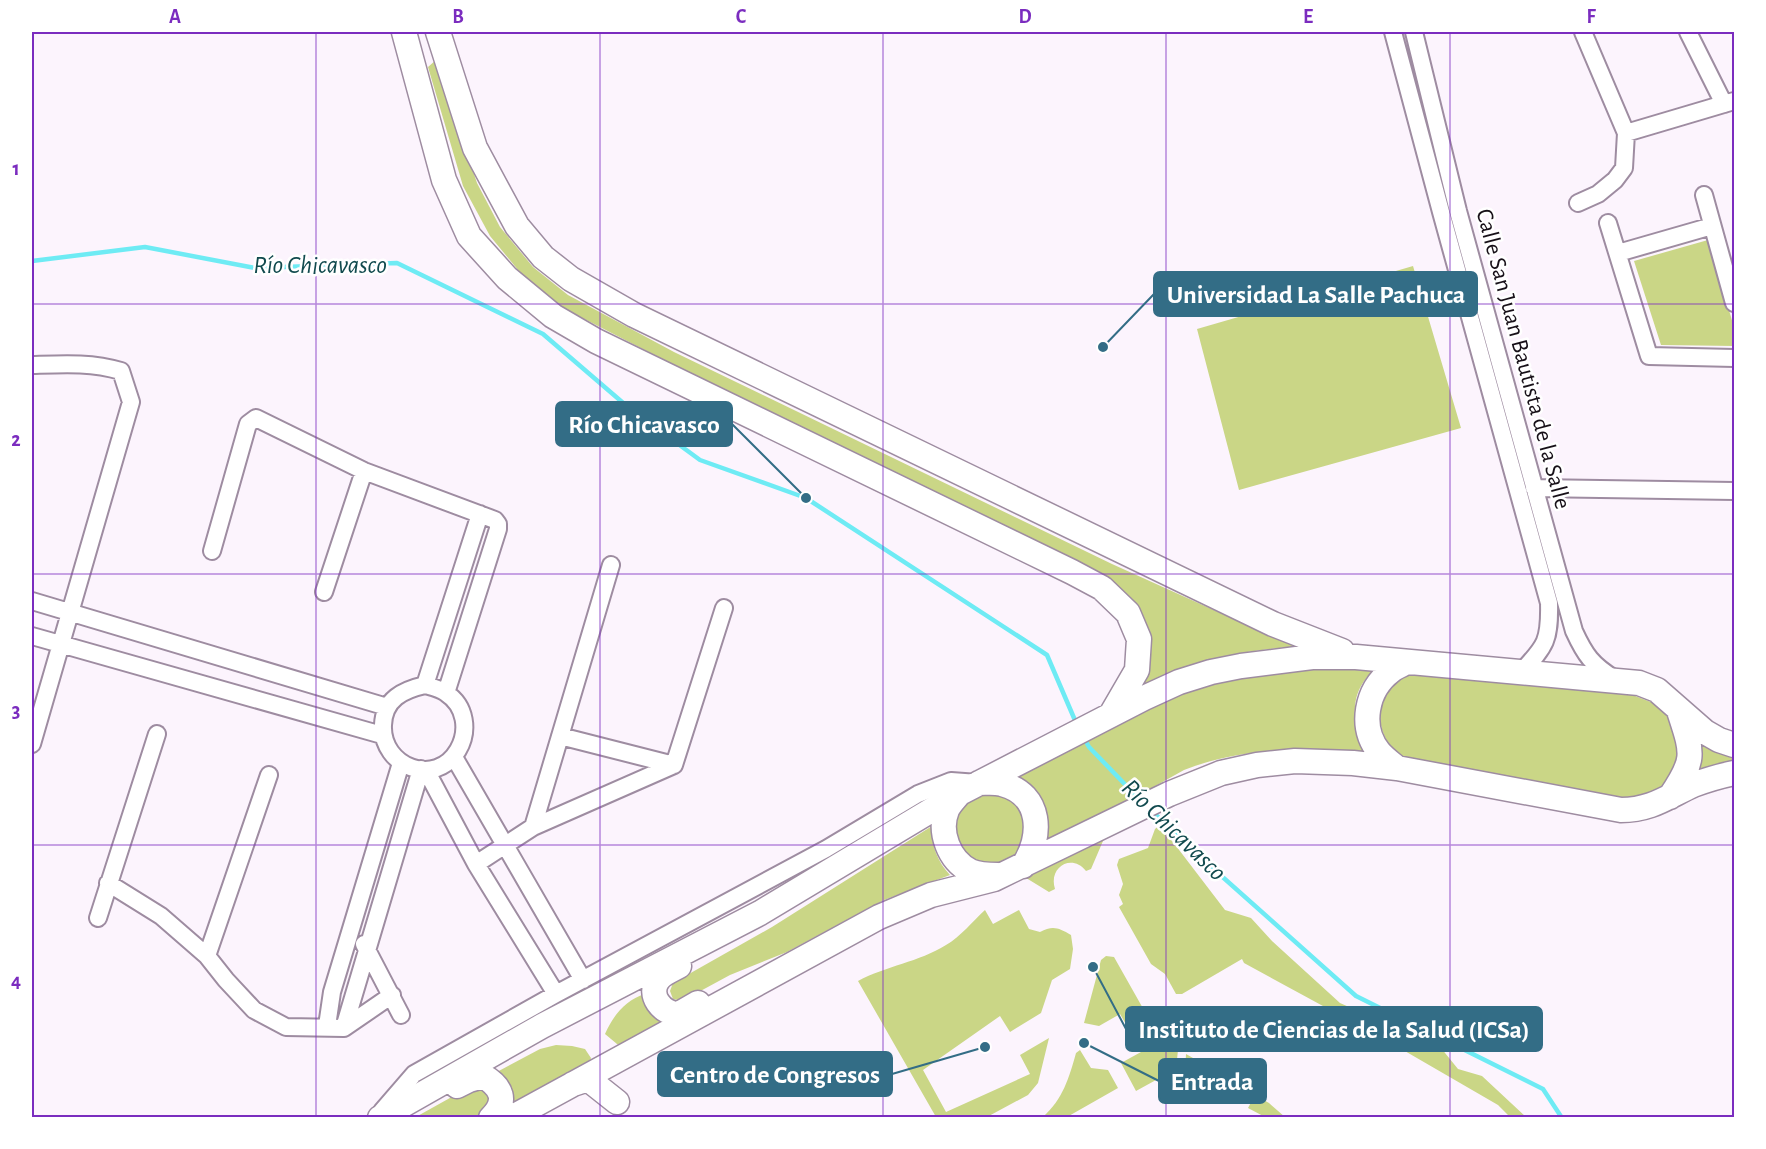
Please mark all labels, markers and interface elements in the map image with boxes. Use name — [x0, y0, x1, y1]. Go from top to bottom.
text: A — [169, 7, 181, 27]
text: B — [452, 7, 464, 27]
text: C — [736, 7, 747, 27]
text: D — [1018, 7, 1032, 27]
text: E — [1303, 7, 1313, 27]
text: F — [1586, 7, 1596, 27]
text: 1 — [12, 159, 20, 179]
street label: Calle San Juan Bautista de la Salle — [1471, 206, 1575, 512]
water label: Río Chicavasco — [253, 252, 387, 278]
callout: Universidad La Salle Pachuca — [1154, 272, 1477, 316]
text: Universidad La Salle Pachuca — [1167, 282, 1465, 308]
callout: Río Chicavasco — [556, 402, 732, 446]
text: Río Chicavasco — [568, 412, 720, 438]
text: 2 — [11, 430, 21, 450]
text: 3 — [12, 701, 20, 721]
water label: Río Chicavasco — [1117, 774, 1231, 886]
text: 4 — [11, 971, 21, 991]
callout: Instituto de Ciencias de la Salud (ICSa) — [1126, 1007, 1542, 1051]
text: Instituto de Ciencias de la Salud (ICSa) — [1138, 1017, 1530, 1043]
callout: Centro de Congresos — [658, 1052, 892, 1096]
callout: Entrada — [1159, 1059, 1266, 1103]
text: Centro de Congresos — [670, 1062, 880, 1088]
text: Entrada — [1171, 1069, 1254, 1095]

